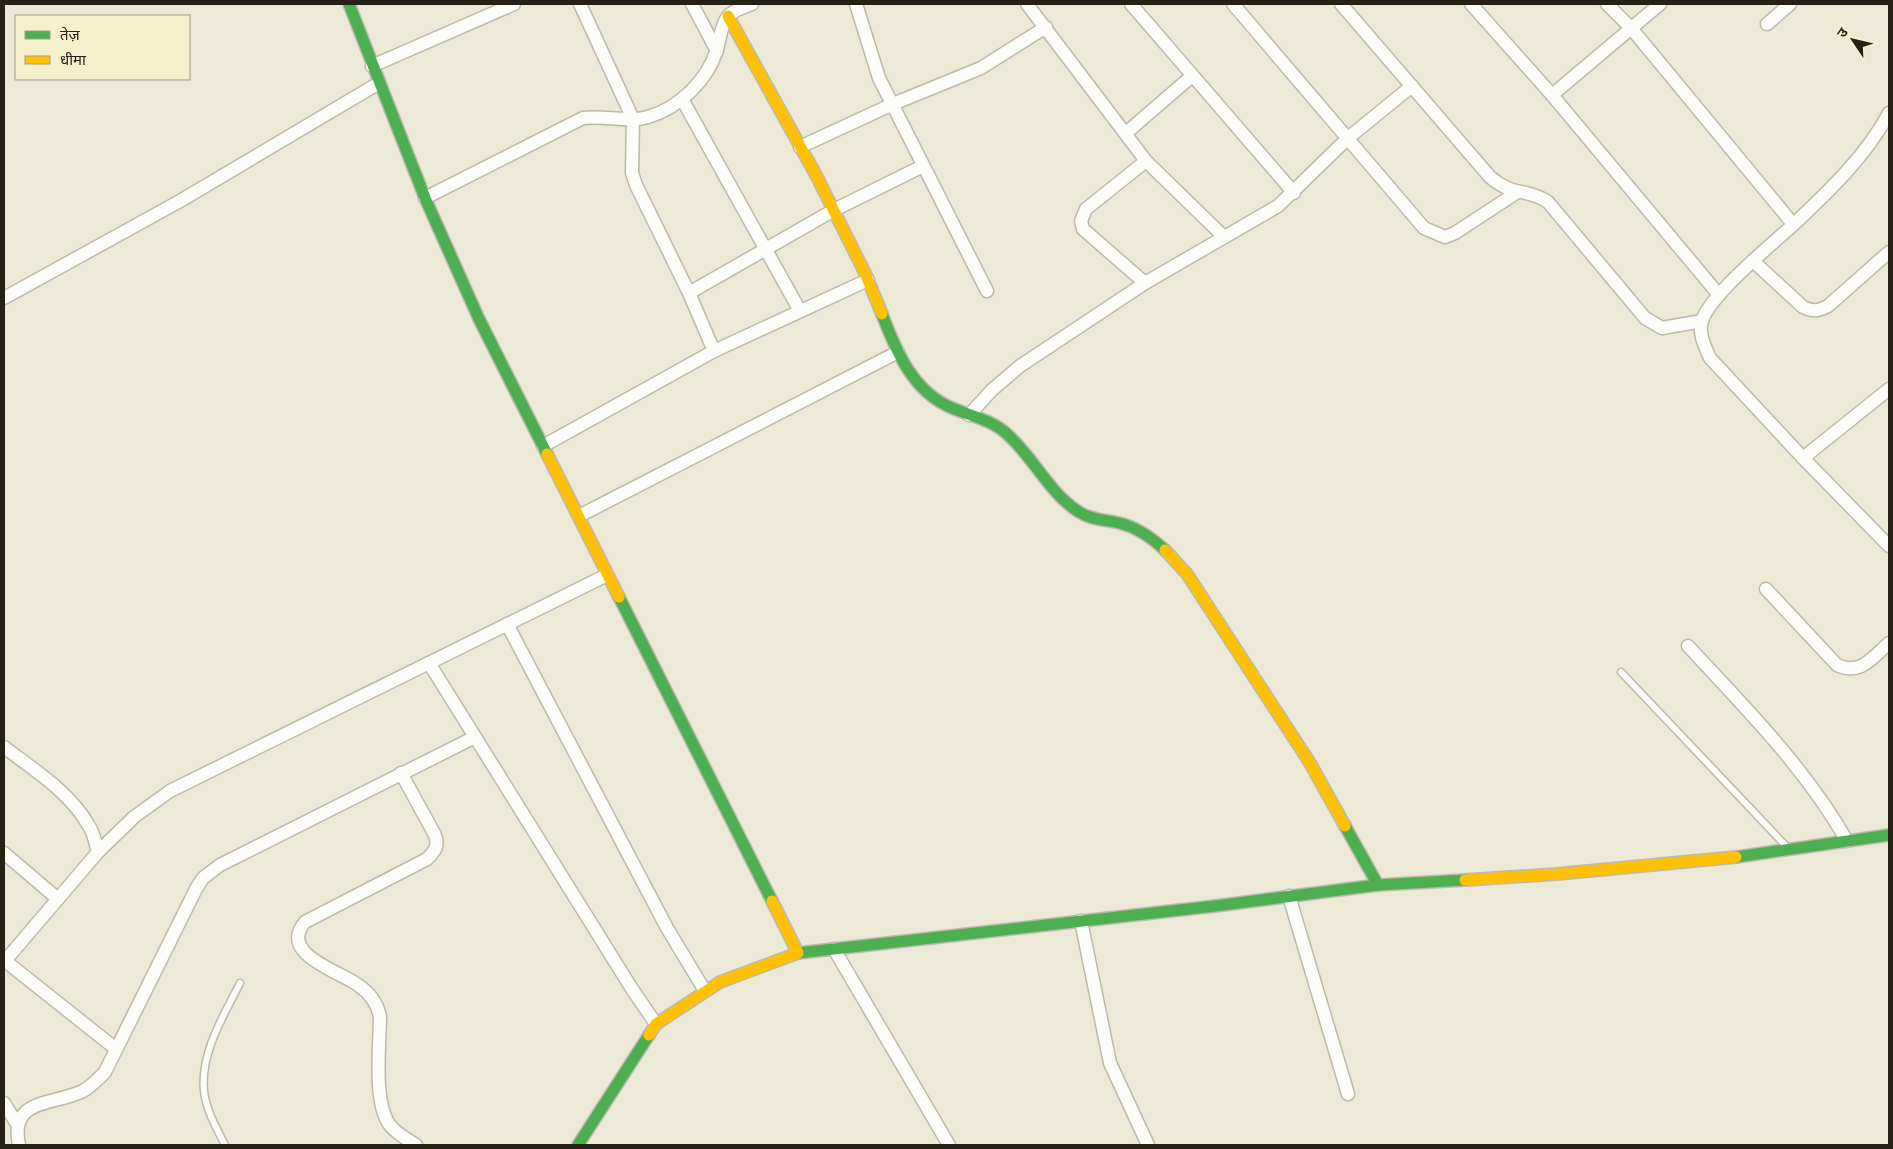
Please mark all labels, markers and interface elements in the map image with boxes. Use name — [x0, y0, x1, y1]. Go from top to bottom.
legend — [15, 15, 190, 80]
north arrow — [1828, 15, 1878, 65]
text: उ — [1833, 24, 1852, 40]
text: तेज़ — [60, 26, 81, 43]
text: धीमा — [60, 52, 87, 68]

